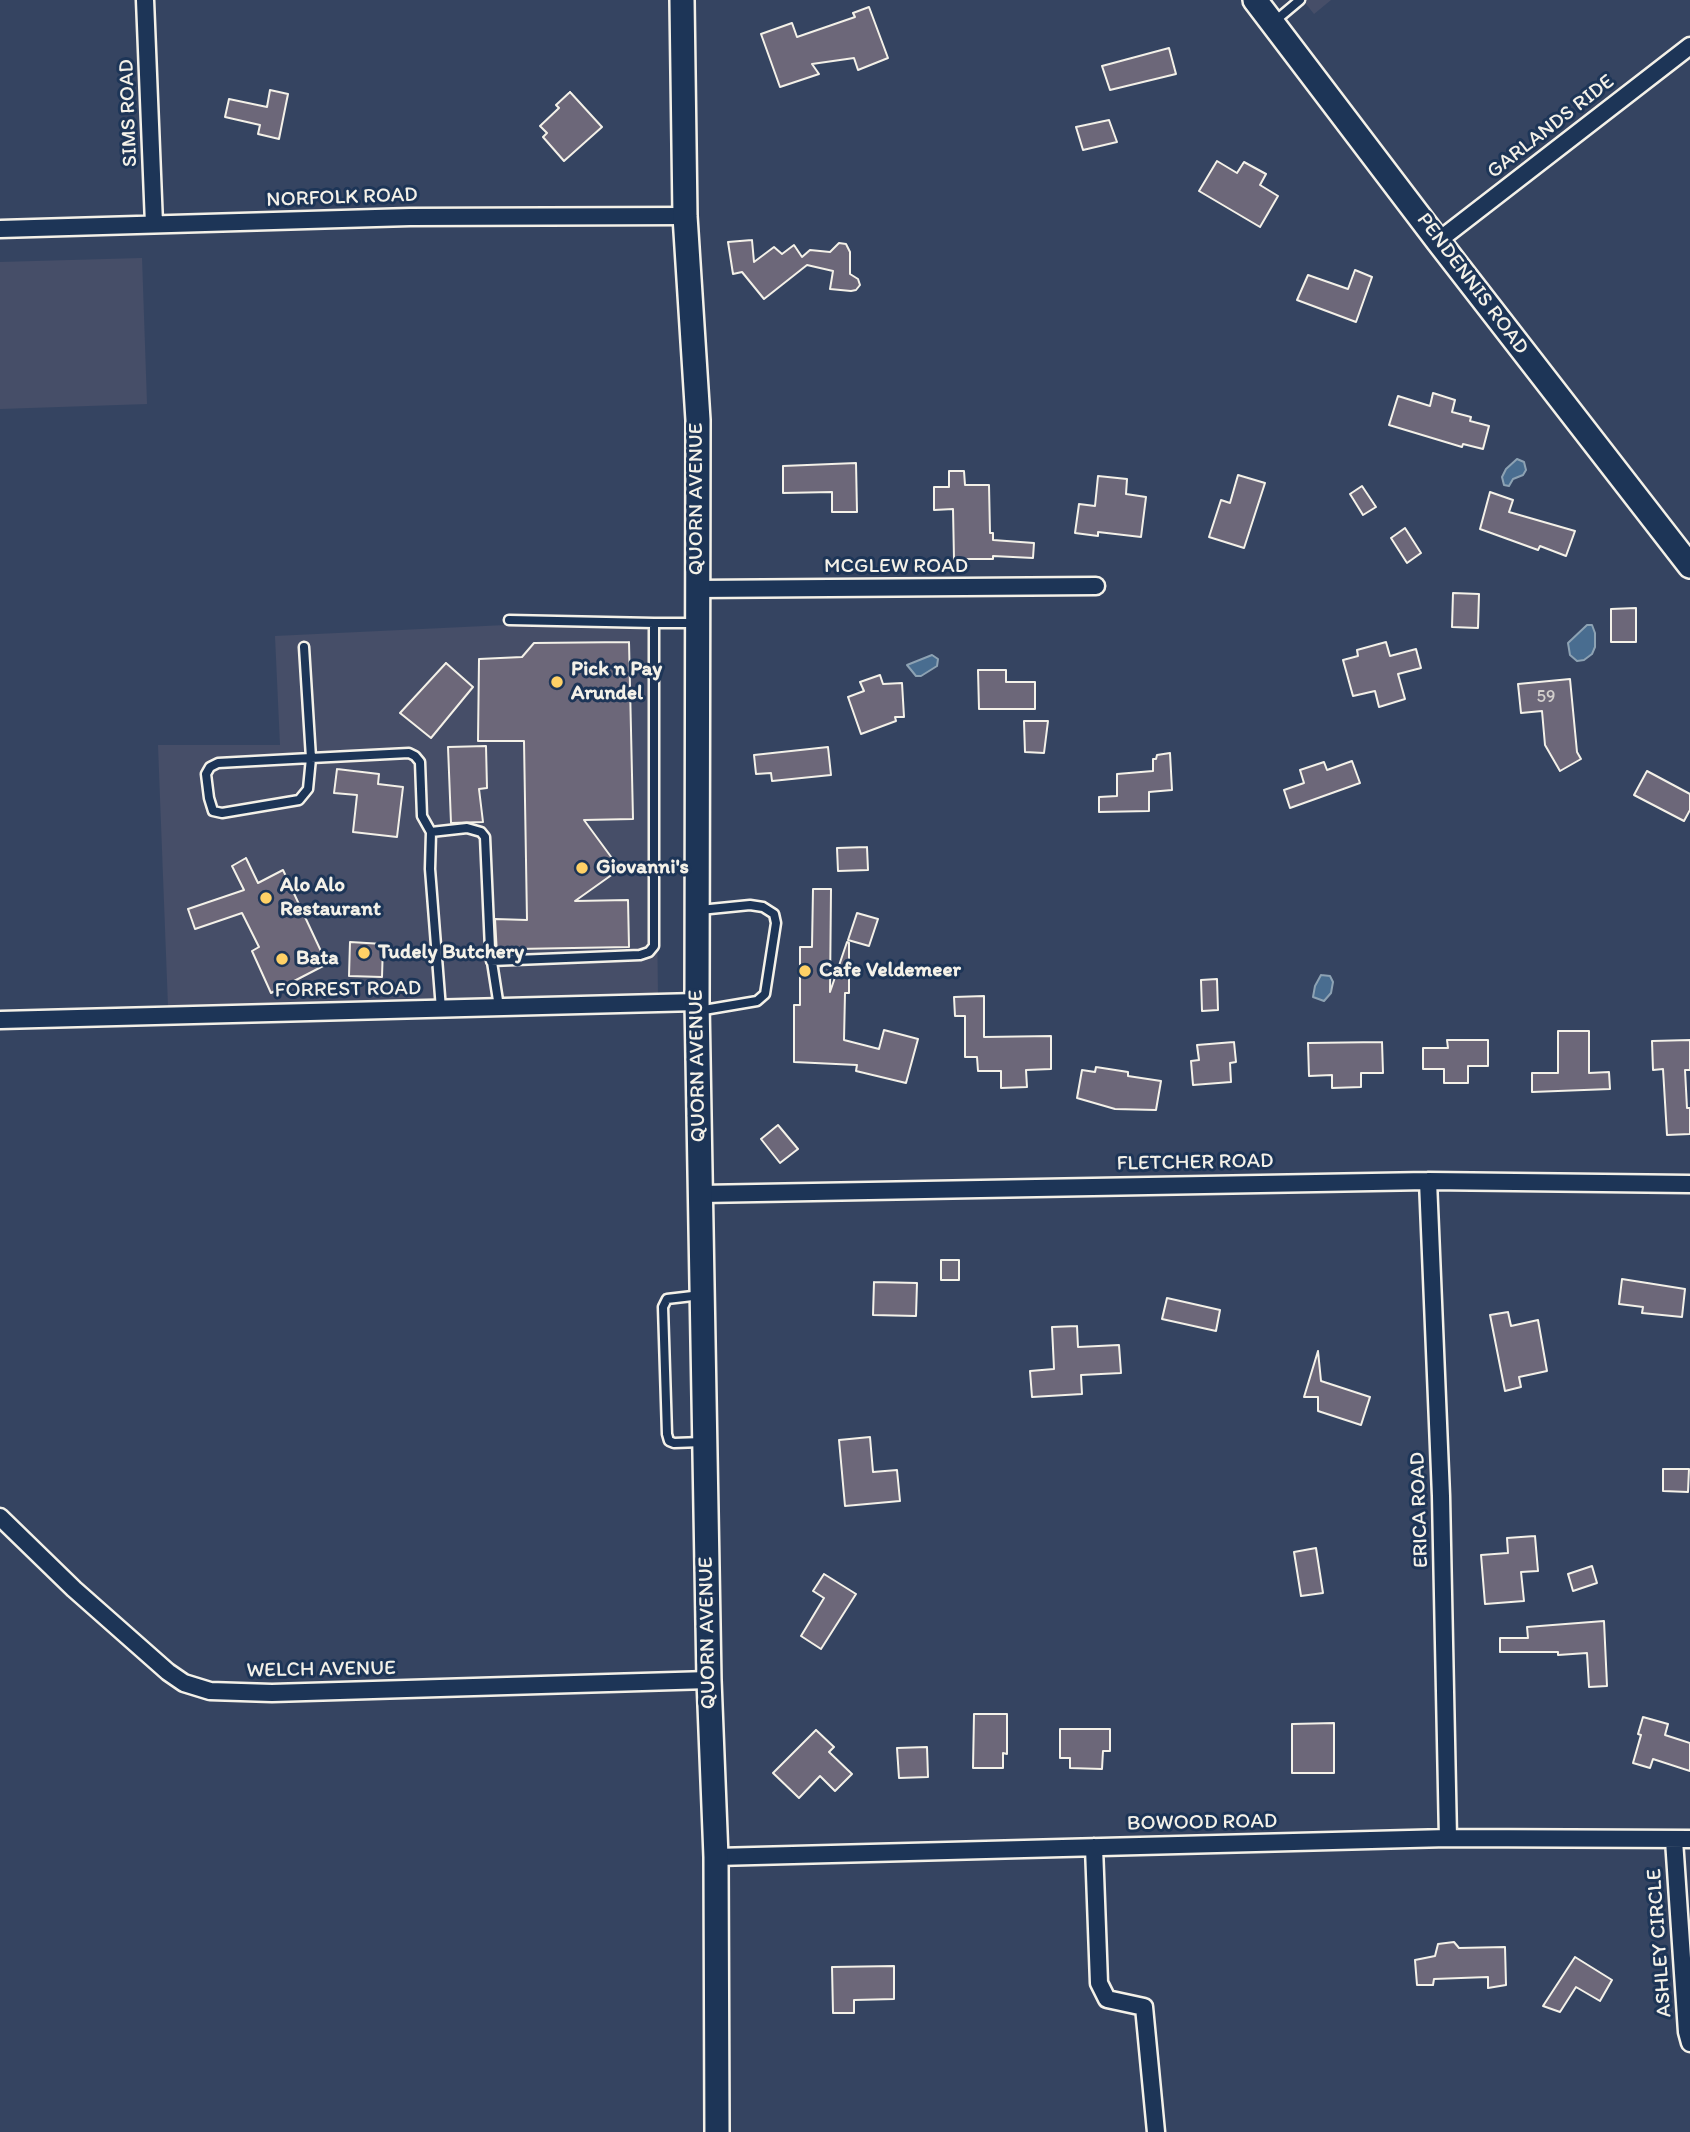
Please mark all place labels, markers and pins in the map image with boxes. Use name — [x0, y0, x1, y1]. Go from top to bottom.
place label: Pick n Pay Arundel — [571, 657, 662, 707]
marker: Pick n Pay Arundel — [549, 674, 565, 690]
place label: Giovanni's — [596, 855, 689, 881]
marker: Giovanni's — [574, 860, 590, 876]
place label: Alo Alo Restaurant — [280, 873, 381, 923]
marker: Alo Alo Restaurant — [258, 890, 274, 906]
place label: Tudely Butchery — [378, 940, 524, 966]
marker: Tudely Butchery — [356, 945, 372, 961]
place label: Bata — [296, 946, 339, 972]
marker: Bata — [274, 951, 290, 967]
place label: Cafe Veldemeer — [819, 958, 961, 984]
marker: Cafe Veldemeer — [797, 963, 813, 979]

